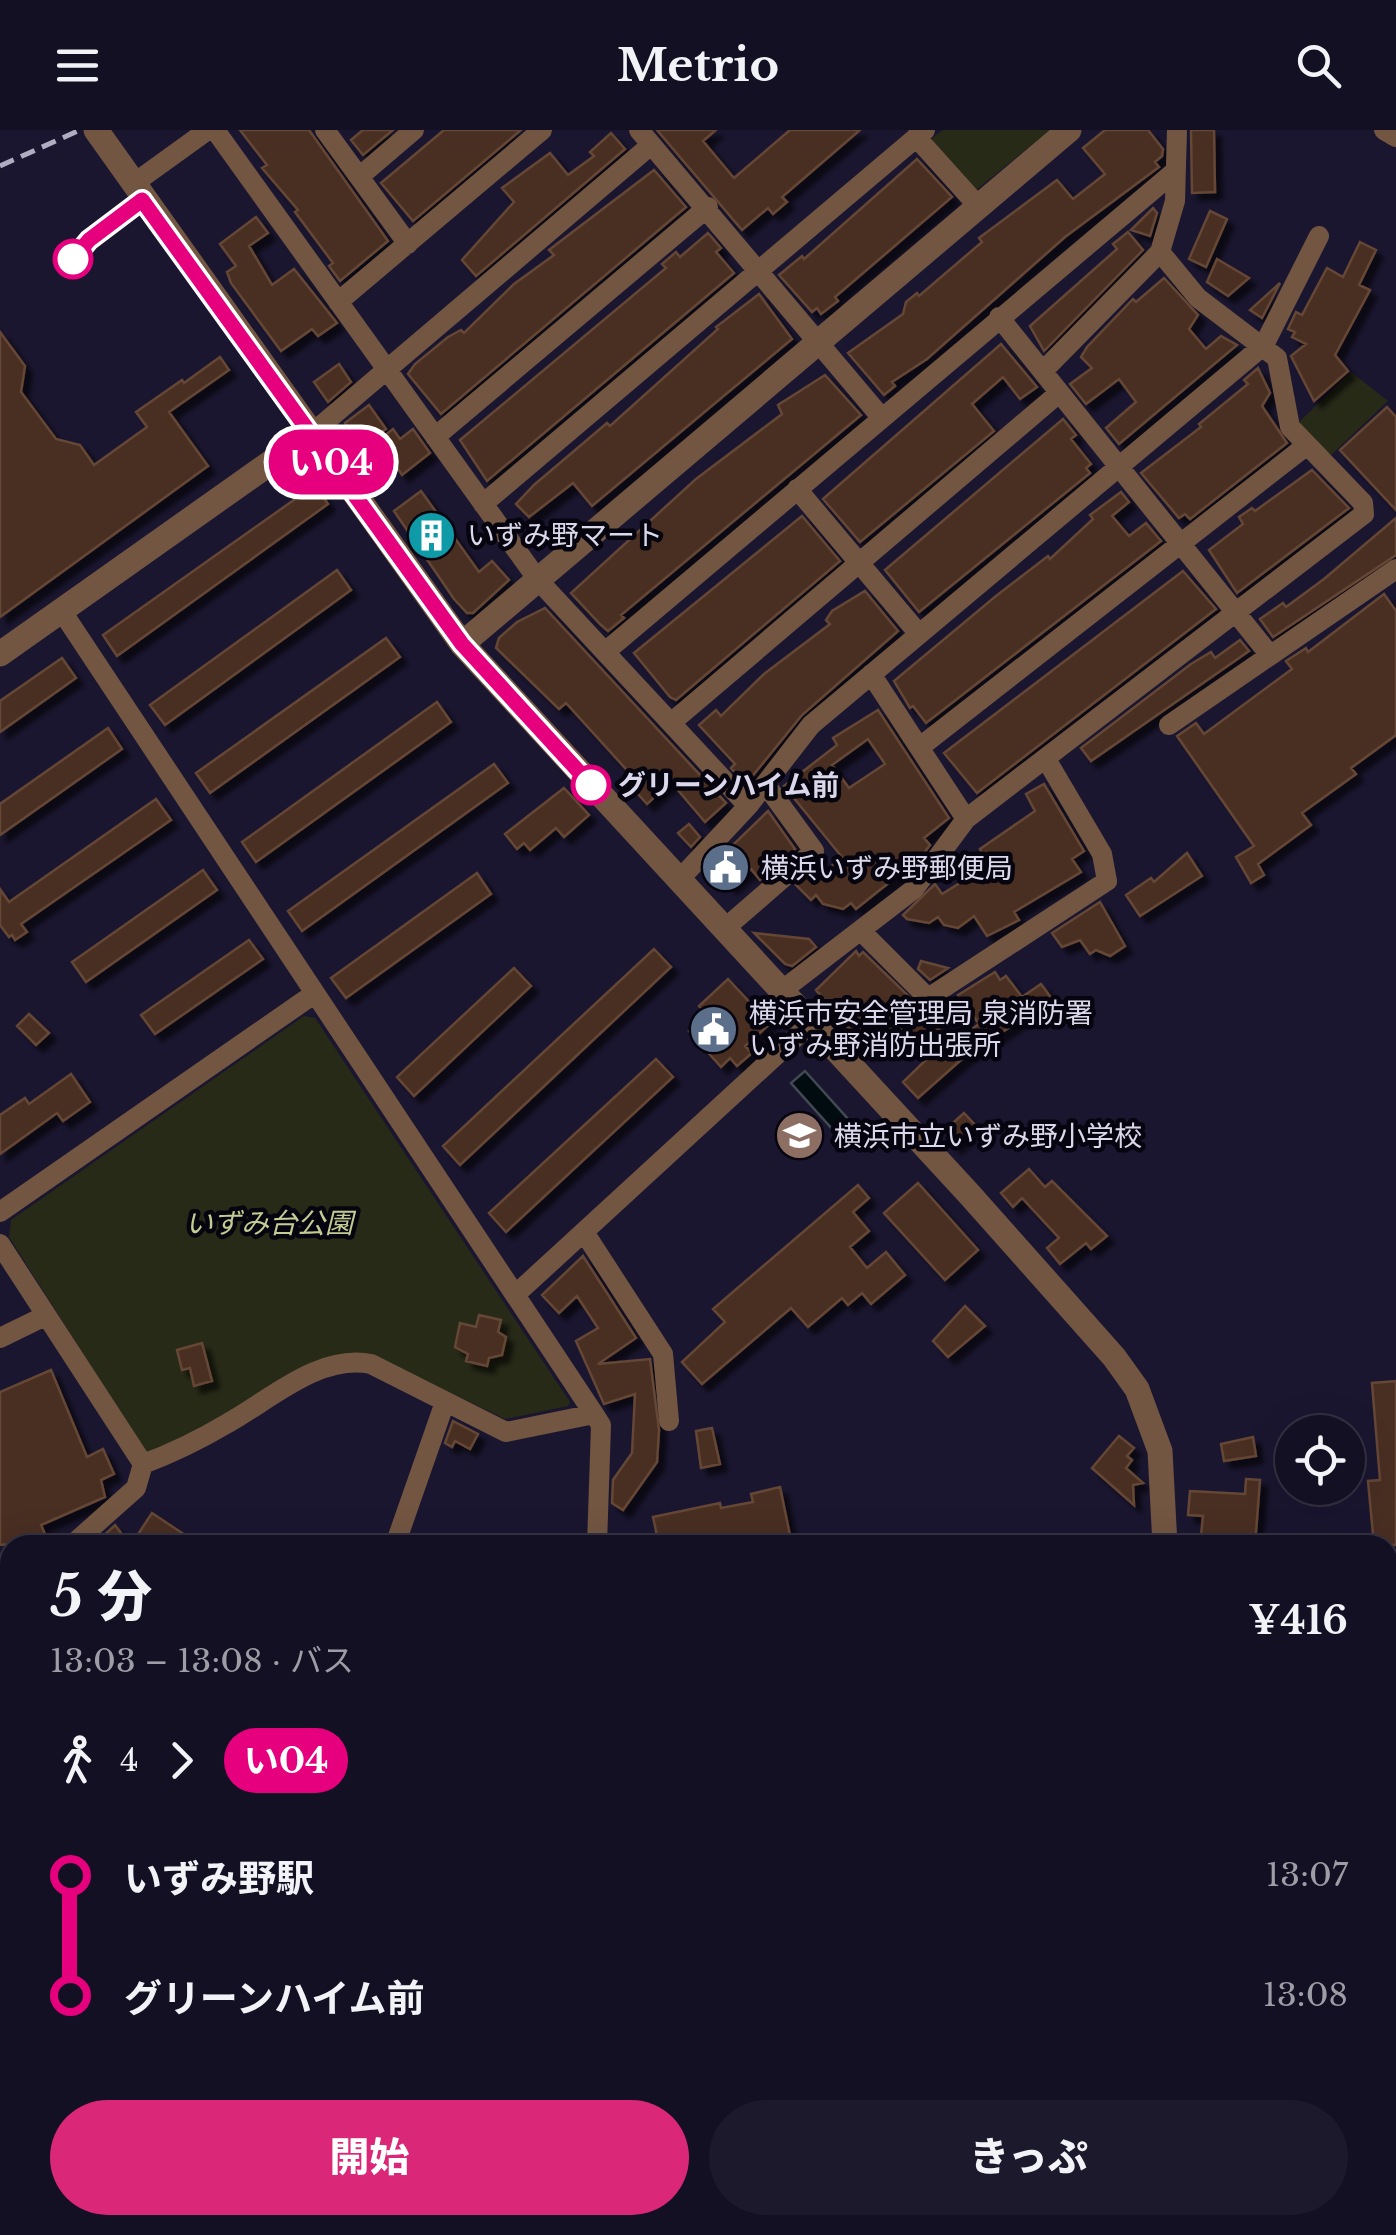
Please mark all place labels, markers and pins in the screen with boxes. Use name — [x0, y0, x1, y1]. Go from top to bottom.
unlabelled marker — [54, 240, 92, 278]
building icon: いずみ野マート — [406, 509, 458, 561]
place label: いずみ野マート — [467, 518, 663, 553]
marker: グリーンハイム前 — [572, 766, 610, 804]
place label: グリーンハイム前 — [618, 768, 839, 803]
public building icon: 横浜いずみ野郵便局 — [700, 842, 752, 894]
place label: 横浜いずみ野郵便局 — [761, 851, 1013, 886]
place label: 横浜市安全管理局 泉消防署 いずみ野消防出張所 — [749, 996, 1093, 1063]
public building icon: 横浜市安全管理局 泉消防署 いずみ野消防出張所 — [688, 1003, 740, 1055]
school or university icon: 横浜市立いずみ野小学校 — [773, 1110, 825, 1162]
place label: 横浜市立いずみ野小学校 — [834, 1119, 1142, 1154]

